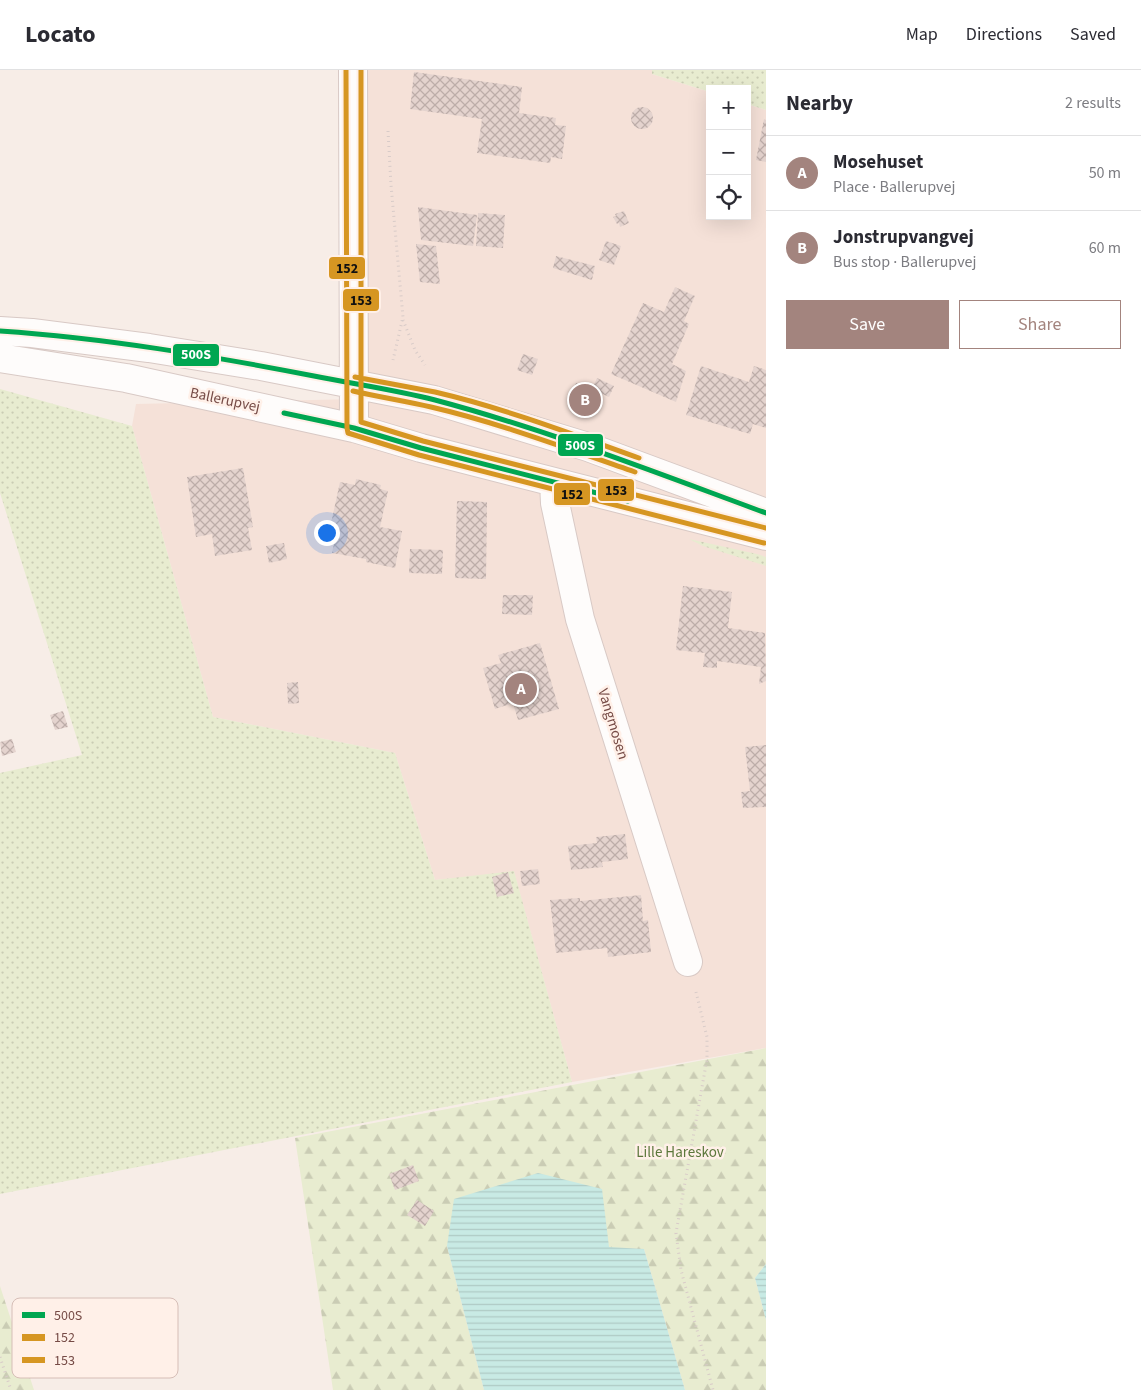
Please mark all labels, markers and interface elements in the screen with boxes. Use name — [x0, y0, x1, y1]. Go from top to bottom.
text: Locato — [25, 17, 96, 52]
text: Map — [906, 22, 938, 47]
text: Directions — [966, 22, 1042, 47]
text: Saved — [1070, 22, 1116, 47]
map controls — [706, 85, 751, 220]
button: + — [706, 85, 751, 130]
text: Nearby — [786, 88, 853, 118]
text: 2 results — [1065, 92, 1121, 114]
button: − — [706, 130, 751, 175]
text: Mosehuset — [833, 149, 923, 176]
text: A — [797, 162, 807, 184]
text: 50 m — [1089, 162, 1121, 184]
button: locate — [706, 175, 751, 220]
text: Place · Ballerupvej — [833, 176, 955, 198]
text: Jonstrupvangvej — [833, 224, 974, 251]
text: B — [797, 237, 807, 259]
text: 60 m — [1089, 237, 1121, 259]
text: Bus stop · Ballerupvej — [833, 251, 976, 273]
line badge: 152 — [328, 256, 366, 280]
text: 152 — [336, 259, 358, 279]
line badge: 153 — [342, 288, 380, 312]
text: 153 — [350, 291, 372, 311]
button: Save — [786, 300, 949, 349]
button: Share — [959, 300, 1121, 349]
line badge: 500S — [172, 343, 220, 367]
text: 500S — [181, 345, 211, 365]
pin: B — [569, 381, 601, 419]
street label: Ballerupvej — [188, 382, 262, 418]
line badge: 500S — [557, 433, 604, 457]
text: 500S — [565, 436, 595, 456]
line badge: 153 — [597, 478, 635, 502]
text: 153 — [605, 481, 627, 501]
line badge: 152 — [553, 482, 591, 506]
text: 152 — [561, 485, 583, 505]
your location — [314, 520, 340, 546]
pin: A — [505, 670, 537, 708]
street label: Vangmosen — [592, 686, 634, 762]
park label: Lille Hareskov — [636, 1142, 724, 1163]
legend — [12, 1298, 178, 1378]
text: 500S — [54, 1306, 82, 1326]
text: 152 — [54, 1328, 75, 1348]
text: 153 — [54, 1351, 75, 1371]

